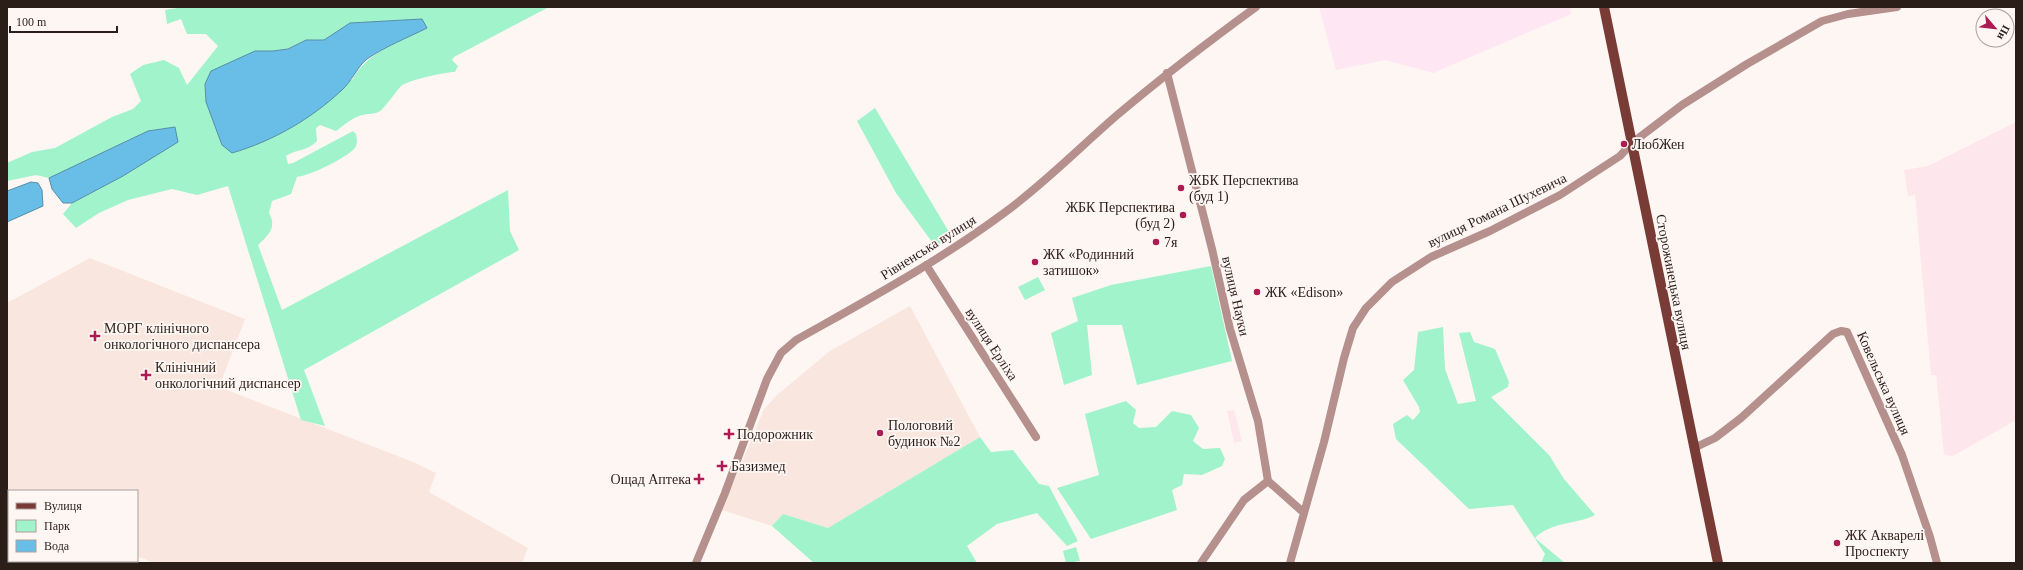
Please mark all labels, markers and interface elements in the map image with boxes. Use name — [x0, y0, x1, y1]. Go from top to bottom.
scale bar — [10, 8, 117, 34]
north arrow — [1975, 8, 2015, 48]
text: 100 m — [16, 15, 47, 29]
text: Пн — [1995, 23, 2013, 43]
place label: ЛюбЖен — [1632, 137, 1685, 152]
marker: ЛюбЖен — [1619, 139, 1629, 149]
street label: вулиця Романа Шухевича — [1426, 170, 1570, 251]
place label: ЖБК Перспектива (буд 1) — [1189, 173, 1299, 205]
marker: ЖБК Перспектива (буд 1) — [1176, 183, 1186, 193]
place label: ЖБК Перспектива (буд 2) — [1065, 200, 1176, 232]
marker: ЖБК Перспектива (буд 2) — [1178, 210, 1188, 220]
street label: Рівненська вулиця — [878, 212, 979, 283]
street label: Сторожинецька вулиця — [1653, 213, 1694, 352]
place label: 7я — [1164, 235, 1178, 250]
marker: 7я — [1151, 237, 1161, 247]
place label: ЖК «Родинний затишок» — [1043, 247, 1135, 278]
street label: вулиця Науки — [1219, 255, 1252, 338]
marker: ЖК «Родинний затишок» — [1030, 257, 1040, 267]
place label: ЖК «Edison» — [1265, 285, 1343, 300]
marker: ЖК «Edison» — [1252, 287, 1262, 297]
street label: вулиця Ерліха — [962, 305, 1021, 384]
place label: МОРГ клінічного онкологічного диспансера — [104, 321, 261, 352]
street label: Ковельська вулиця — [1854, 329, 1913, 438]
marker: МОРГ клінічного онкологічного диспансера — [89, 330, 101, 342]
place label: Клінічний онкологічний диспансер — [155, 360, 301, 391]
marker: Клінічний онкологічний диспансер — [140, 369, 152, 381]
place label: Пологовий будинок №2 — [888, 418, 960, 449]
place label: Подорожник — [737, 427, 813, 442]
marker: Пологовий будинок №2 — [875, 428, 885, 438]
marker: Подорожник — [724, 429, 734, 439]
place label: Базизмед — [731, 459, 786, 474]
marker: Базизмед — [716, 460, 728, 472]
place label: Ощад Аптека — [611, 472, 692, 487]
marker: Ощад Аптека — [694, 474, 704, 484]
legend — [8, 490, 138, 562]
text: Вулиця — [44, 499, 82, 513]
text: Парк — [44, 519, 70, 533]
place label: ЖК Акварелі Проспекту — [1845, 528, 1924, 559]
marker: ЖК Акварелі Проспекту — [1832, 538, 1842, 548]
text: Вода — [44, 539, 70, 553]

